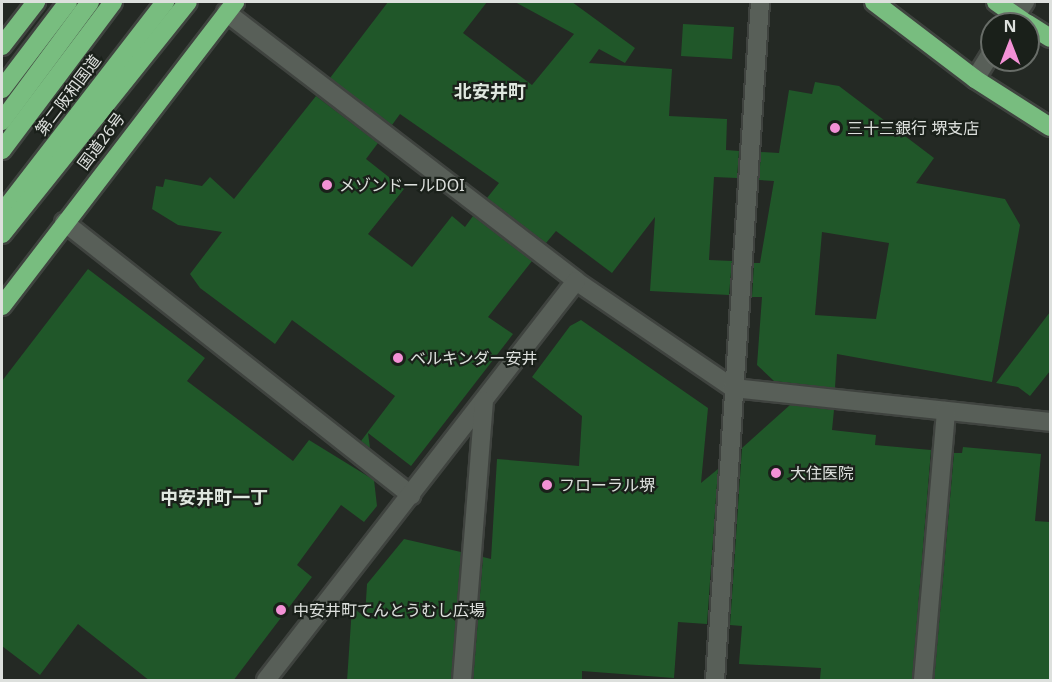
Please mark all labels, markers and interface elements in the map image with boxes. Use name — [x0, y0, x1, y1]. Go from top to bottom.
north arrow — [980, 12, 1040, 72]
text: N — [1003, 15, 1017, 37]
street label: 第二阪和国道 — [31, 51, 105, 139]
district label: 北安井町 — [454, 80, 526, 102]
street label: 国道26号 — [73, 109, 129, 173]
place label: 三十三銀行 堺支店 — [847, 118, 979, 138]
marker: 三十三銀行 堺支店 — [828, 121, 842, 135]
place label: メゾンドールDOI — [339, 175, 465, 195]
marker: メゾンドールDOI — [320, 178, 334, 192]
place label: ベルキンダー安井 — [410, 348, 538, 368]
marker: ベルキンダー安井 — [391, 351, 405, 365]
place label: 大住医院 — [790, 463, 854, 483]
marker: 大住医院 — [767, 464, 785, 482]
place label: フローラル堺 — [559, 475, 655, 495]
marker: フローラル堺 — [540, 478, 554, 492]
district label: 中安井町一丁 — [160, 486, 268, 508]
place label: 中安井町てんとうむし広場 — [293, 600, 485, 620]
marker: 中安井町てんとうむし広場 — [274, 603, 288, 617]

